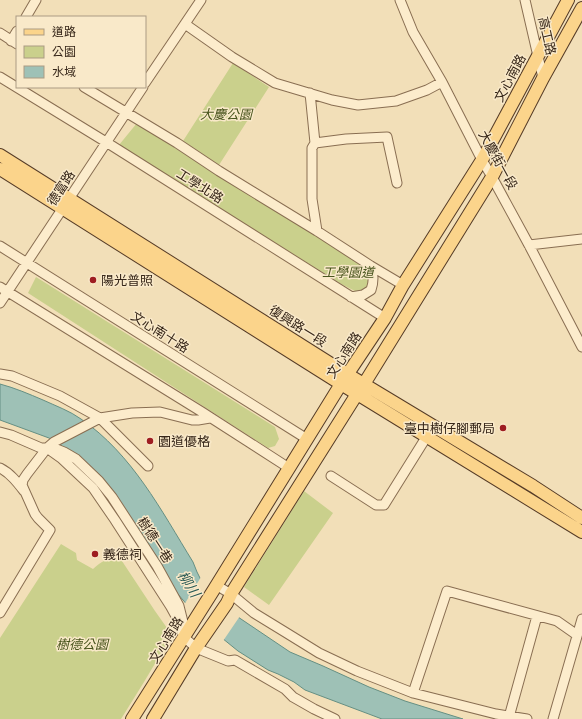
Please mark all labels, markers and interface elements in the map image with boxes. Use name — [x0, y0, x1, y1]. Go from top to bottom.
street label: 高工路 — [534, 15, 560, 57]
legend — [16, 16, 146, 88]
text: 道路 — [52, 24, 76, 39]
text: 公園 — [52, 44, 76, 59]
street label: 文心南路 — [490, 51, 530, 105]
text: 水域 — [52, 64, 76, 79]
park label: 大慶公園 — [200, 106, 254, 123]
street label: 大慶街一段 — [475, 127, 521, 193]
street label: 工學北路 — [173, 165, 227, 207]
street label: 德富路 — [43, 167, 79, 209]
park label: 工學園道 — [322, 264, 376, 281]
place label: 陽光普照 — [101, 272, 153, 289]
marker: 陽光普照 — [88, 275, 98, 285]
street label: 復興路一段 — [266, 302, 330, 350]
street label: 文心南十路 — [128, 308, 192, 356]
street label: 文心南路 — [323, 329, 365, 381]
place label: 臺中樹仔腳郵局 — [404, 420, 495, 437]
marker: 臺中樹仔腳郵局 — [498, 423, 508, 433]
place label: 園道優格 — [158, 433, 211, 450]
marker: 園道優格 — [145, 436, 155, 446]
street label: 樹德一巷 — [134, 514, 176, 566]
place label: 義德祠 — [103, 546, 142, 563]
marker: 義德祠 — [90, 549, 100, 559]
water label: 柳川 — [174, 567, 205, 602]
street label: 文心南路 — [145, 613, 187, 667]
park label: 樹德公園 — [56, 636, 110, 653]

